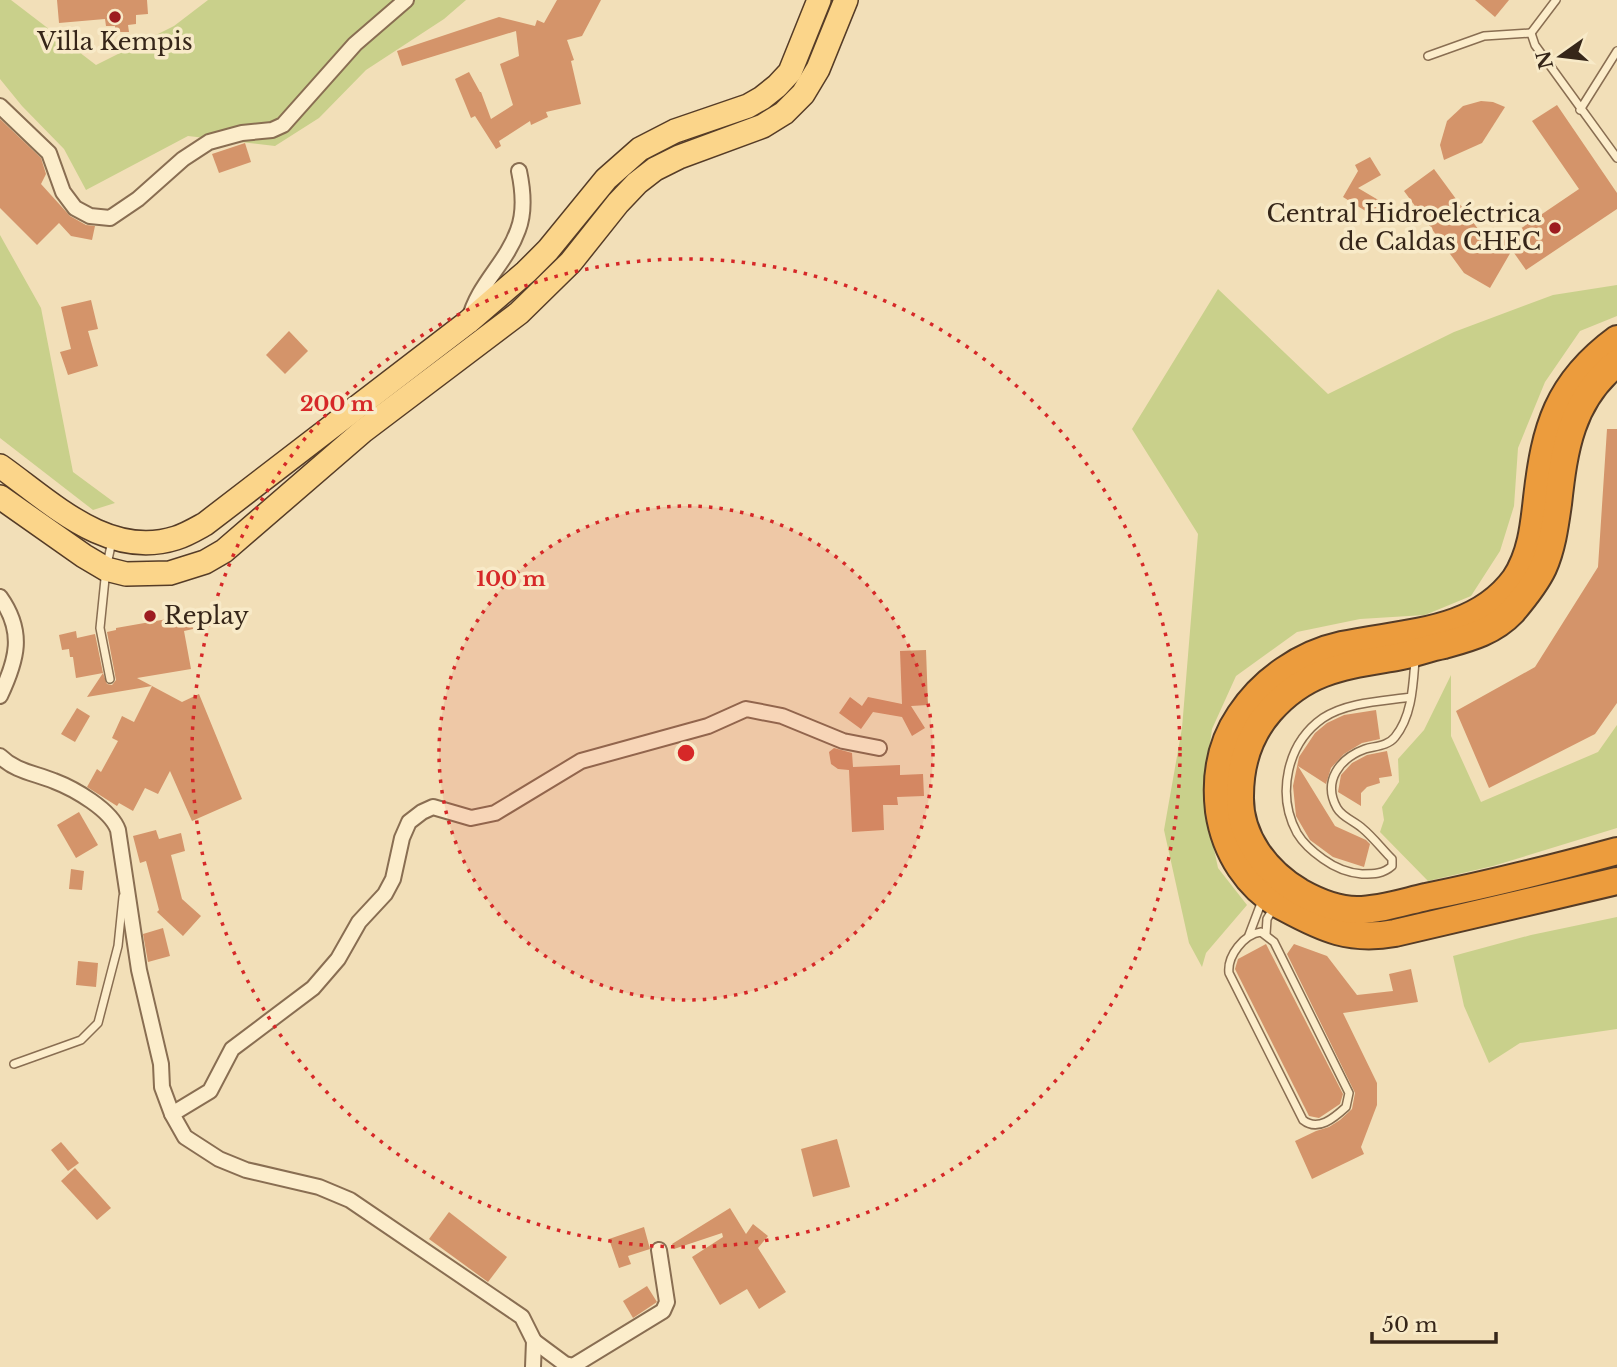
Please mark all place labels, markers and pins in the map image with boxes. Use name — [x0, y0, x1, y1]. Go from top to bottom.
marker: Villa Kempis — [107, 9, 123, 25]
place label: Villa Kempis — [36, 27, 193, 56]
place label: Central Hidroeléctrica de Caldas CHEC — [1266, 199, 1542, 256]
marker: Central Hidroeléctrica de Caldas CHEC — [1547, 220, 1563, 236]
place label: Replay — [164, 601, 249, 630]
marker: Replay — [142, 608, 158, 624]
centre of rings — [674, 741, 698, 765]

